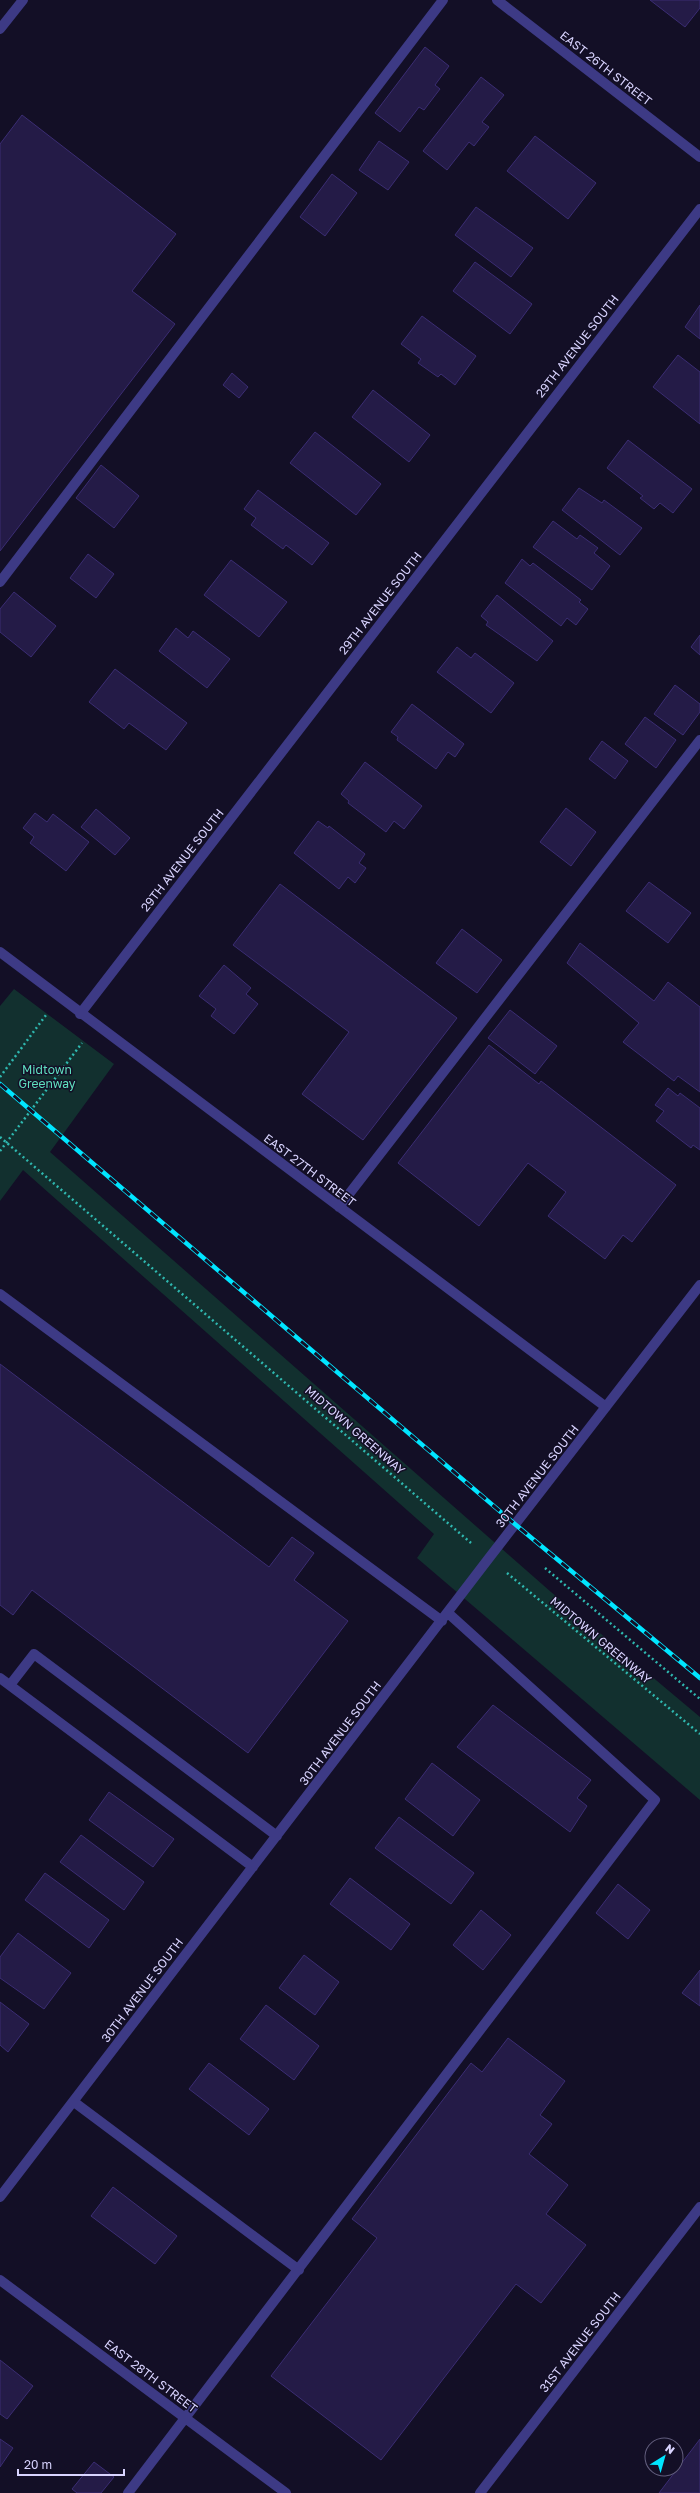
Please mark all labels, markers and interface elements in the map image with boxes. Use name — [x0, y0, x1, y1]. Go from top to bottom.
street label: EAST 26TH STREET — [557, 27, 655, 109]
street label: 29TH AVENUE SOUTH — [532, 292, 622, 400]
street label: 29TH AVENUE SOUTH — [335, 549, 425, 657]
street label: 29TH AVENUE SOUTH — [137, 806, 227, 914]
park label: Midtown Greenway — [19, 1062, 76, 1091]
street label: EAST 27TH STREET — [261, 1130, 359, 1210]
street label: MIDTOWN GREENWAY — [302, 1382, 408, 1478]
street label: 30TH AVENUE SOUTH — [492, 1422, 582, 1530]
street label: MIDTOWN GREENWAY — [547, 1593, 655, 1687]
street label: 30TH AVENUE SOUTH — [296, 1678, 384, 1788]
street label: 30TH AVENUE SOUTH — [98, 1935, 186, 2045]
street label: 31ST AVENUE SOUTH — [536, 2289, 624, 2395]
street label: EAST 28TH STREET — [102, 2336, 201, 2416]
north arrow — [644, 2437, 684, 2477]
text: N — [663, 2441, 678, 2456]
scale bar — [18, 2451, 124, 2477]
text: 20 m — [24, 2457, 52, 2472]

